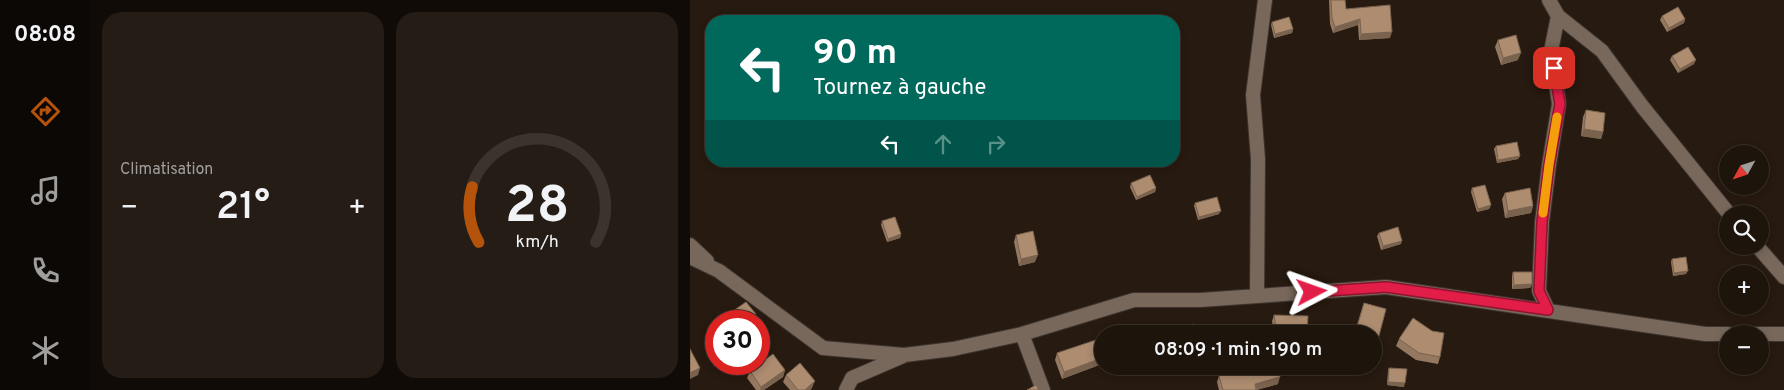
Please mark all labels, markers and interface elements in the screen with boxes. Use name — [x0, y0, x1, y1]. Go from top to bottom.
text: 08:08 — [14, 22, 76, 49]
text: 90 m — [813, 32, 897, 76]
icon: left — [730, 35, 795, 100]
pin — [1533, 47, 1575, 89]
icon: arrive — [1540, 54, 1568, 82]
text: Tournez à gauche — [813, 75, 986, 102]
icon: directions — [28, 94, 63, 129]
icon: left — [876, 130, 904, 158]
icon: ahead — [929, 130, 957, 158]
icon: right — [982, 130, 1010, 158]
north arrow — [1719, 145, 1769, 195]
map controls — [1719, 145, 1769, 375]
text: Climatisation — [120, 160, 213, 180]
icon: music — [28, 173, 63, 208]
text: 28 — [505, 175, 569, 241]
text: 21° — [216, 184, 270, 233]
text: − — [120, 191, 138, 227]
text: + — [348, 191, 366, 227]
button: search — [1719, 205, 1769, 255]
text: km/h — [515, 231, 559, 254]
icon: phone — [28, 253, 63, 288]
position arrow — [1285, 265, 1337, 317]
button: + — [1719, 265, 1769, 315]
speed limit sign: 30 — [705, 310, 770, 375]
button: − — [1719, 325, 1769, 375]
icon: climate — [28, 333, 63, 368]
text: 08:09 · 1 min · 190 m — [1154, 338, 1322, 362]

